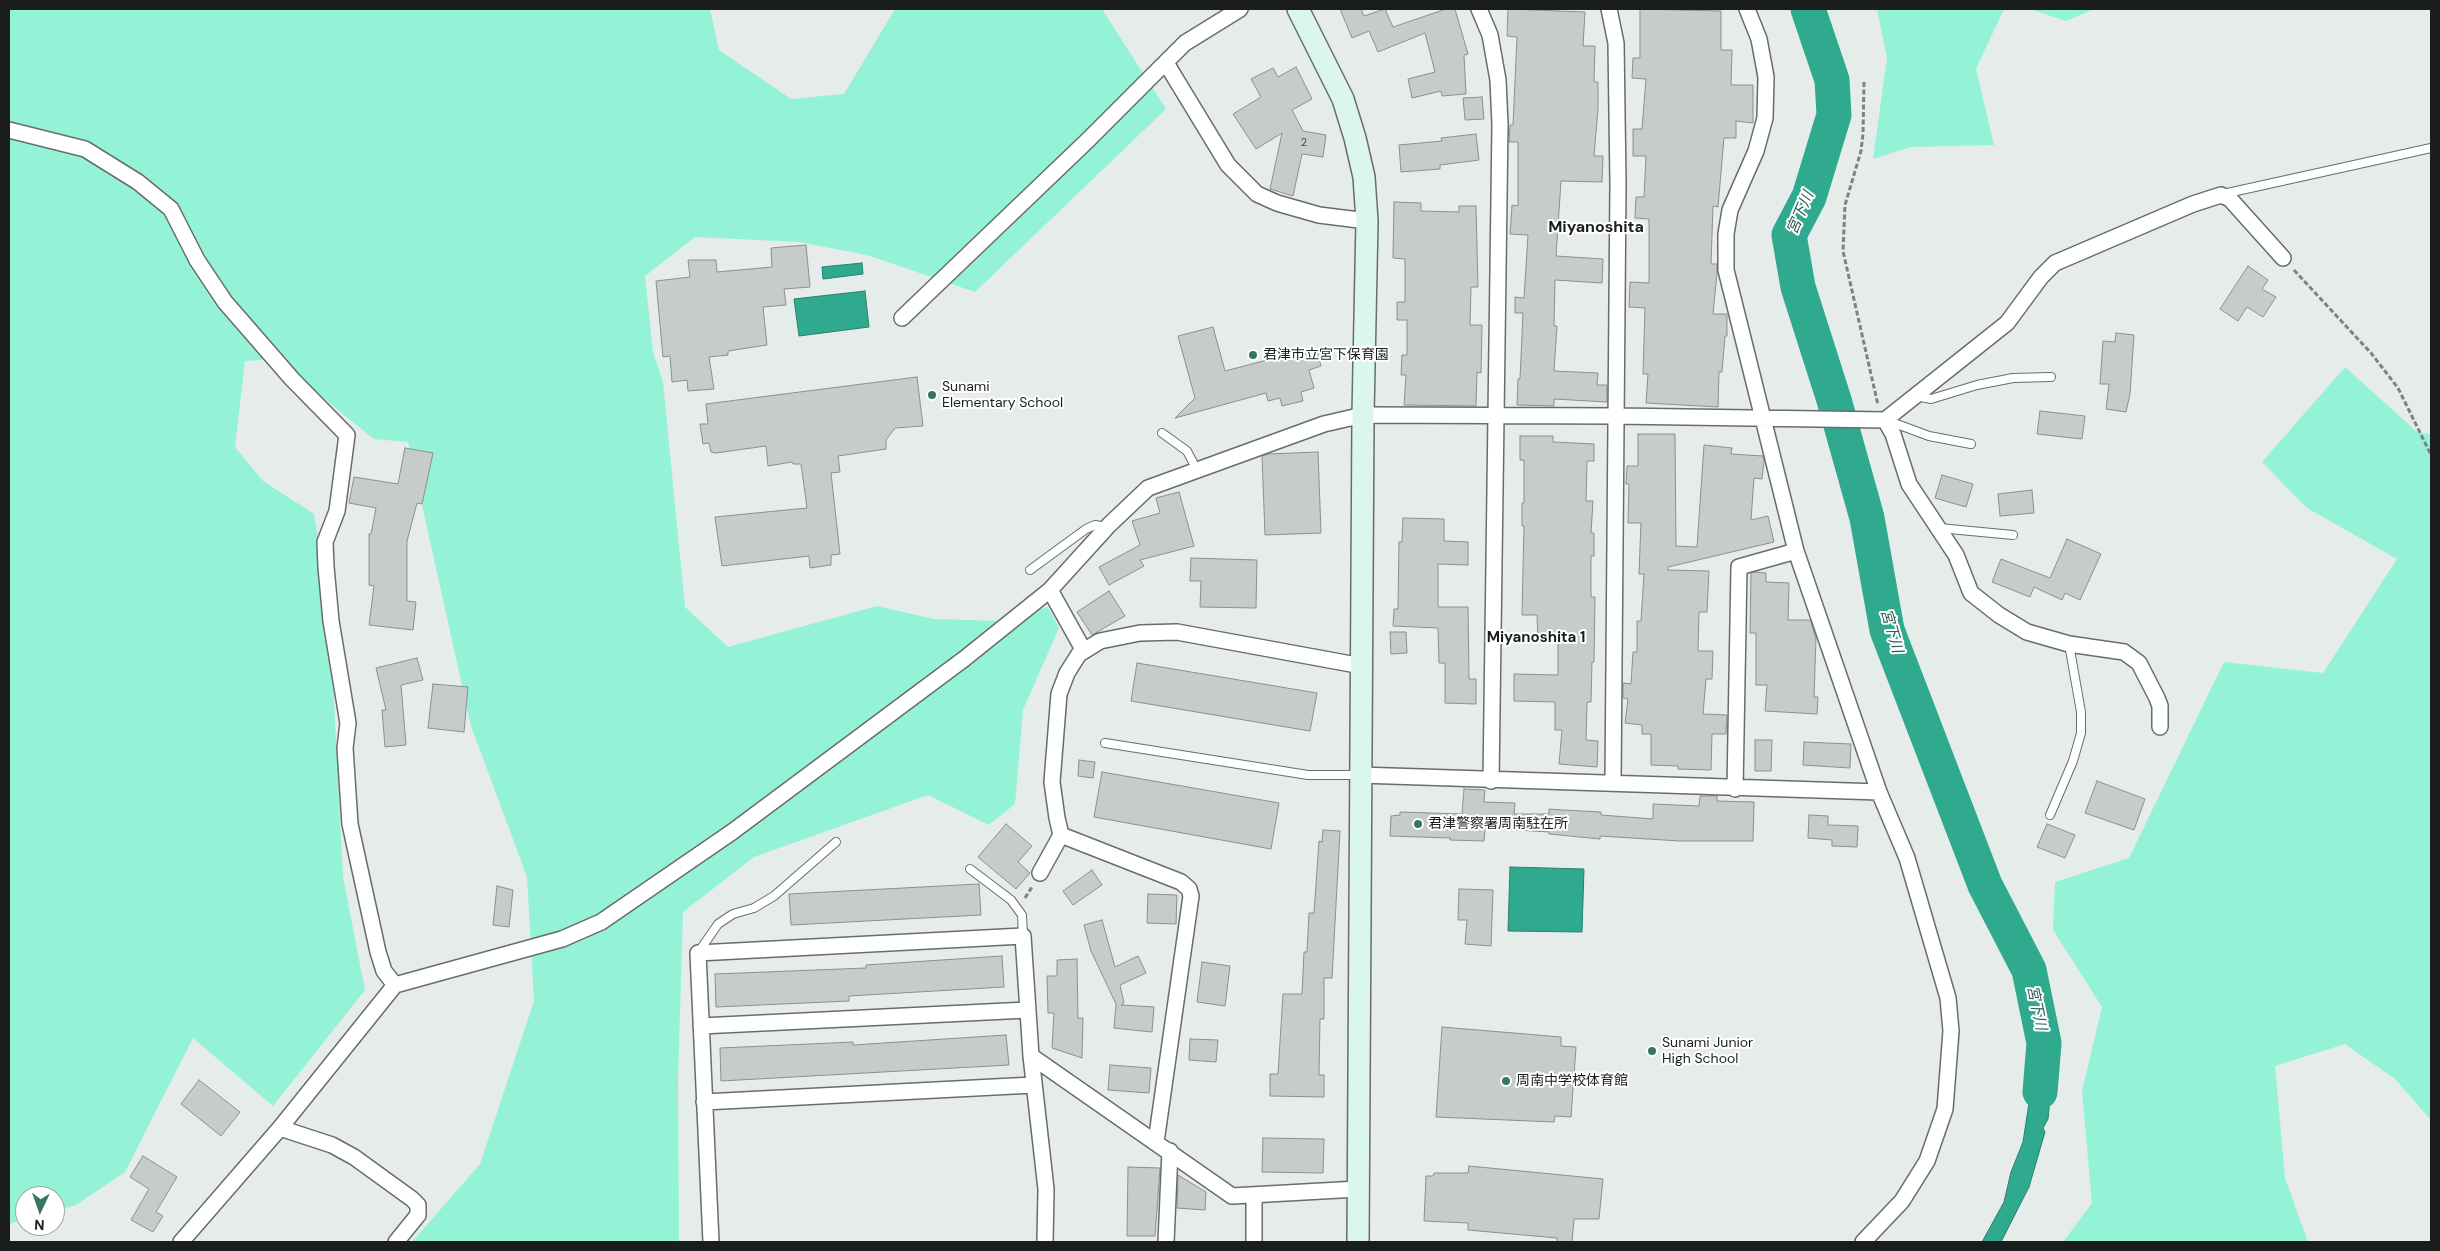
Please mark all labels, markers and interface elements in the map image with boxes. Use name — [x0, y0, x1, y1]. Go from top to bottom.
house number: 2 — [1301, 136, 1307, 150]
water label: 宮下川 — [1784, 189, 1818, 237]
district label: Miyanoshita — [1548, 218, 1644, 238]
place label: 君津市立宮下保育園 — [1263, 347, 1389, 363]
marker: 君津市立宮下保育園 — [1247, 349, 1259, 361]
place label: Sunami Elementary School — [942, 379, 1063, 412]
marker: Sunami Elementary School — [926, 389, 938, 401]
water label: 宮下川 — [1876, 607, 1906, 655]
district label: Miyanoshita 1 — [1487, 629, 1585, 647]
place label: 君津警察署周南駐在所 — [1428, 816, 1568, 832]
marker: 君津警察署周南駐在所 — [1412, 818, 1424, 830]
water label: 宮下川 — [2023, 984, 2049, 1032]
place label: Sunami Junior High School — [1662, 1035, 1753, 1068]
marker: Sunami Junior High School — [1646, 1045, 1658, 1057]
place label: 周南中学校体育館 — [1516, 1073, 1628, 1089]
marker: 周南中学校体育館 — [1500, 1075, 1512, 1087]
north arrow — [15, 1186, 65, 1236]
text: N — [34, 1216, 45, 1234]

